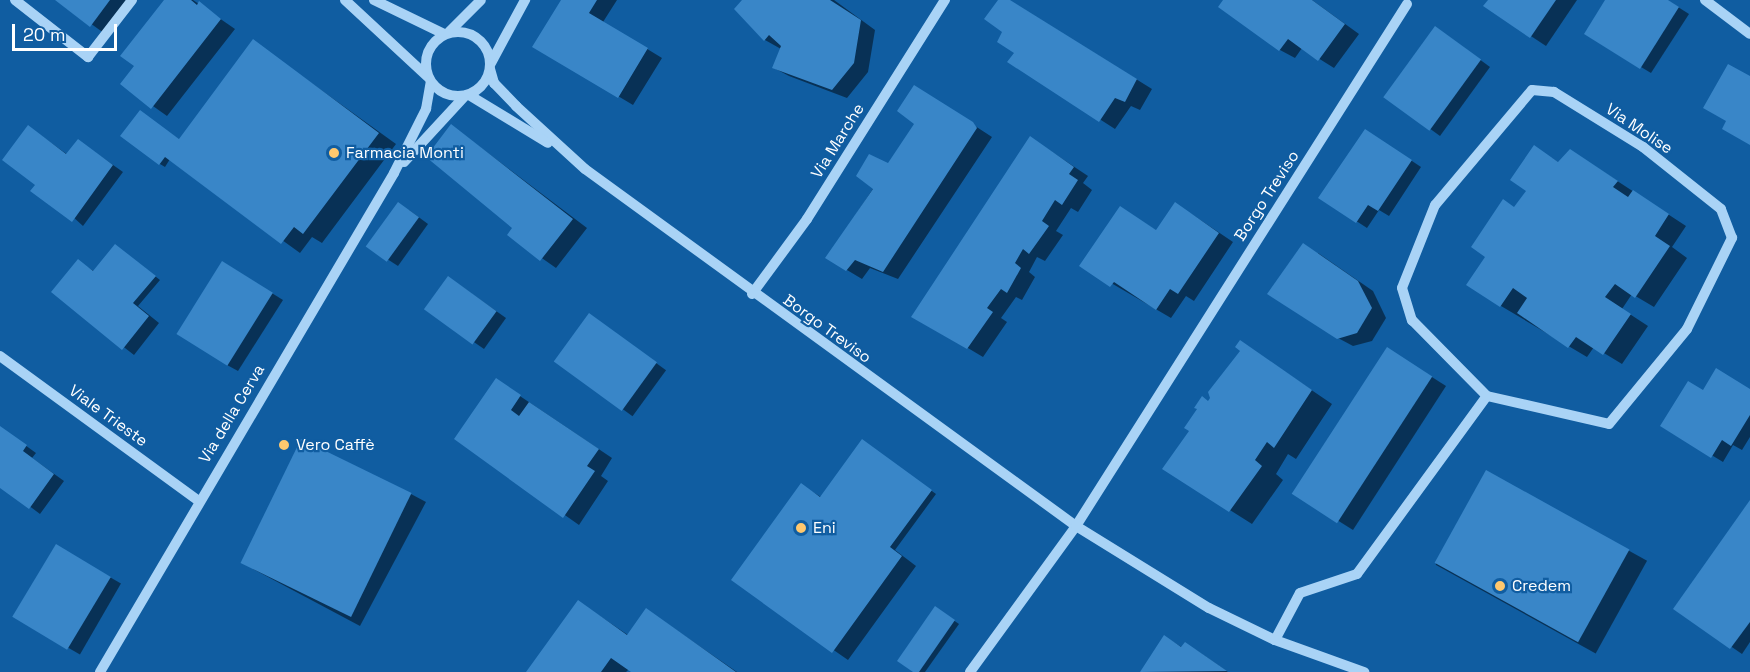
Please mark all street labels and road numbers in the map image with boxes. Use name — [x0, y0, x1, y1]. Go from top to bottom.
street label: Via Marche — [807, 100, 869, 182]
street label: Via Molise — [1602, 100, 1676, 158]
street label: Borgo Treviso — [1231, 147, 1303, 245]
street label: Borgo Treviso — [779, 291, 875, 367]
street label: Via della Cerva — [195, 361, 269, 467]
street label: Viale Trieste — [65, 381, 151, 451]

